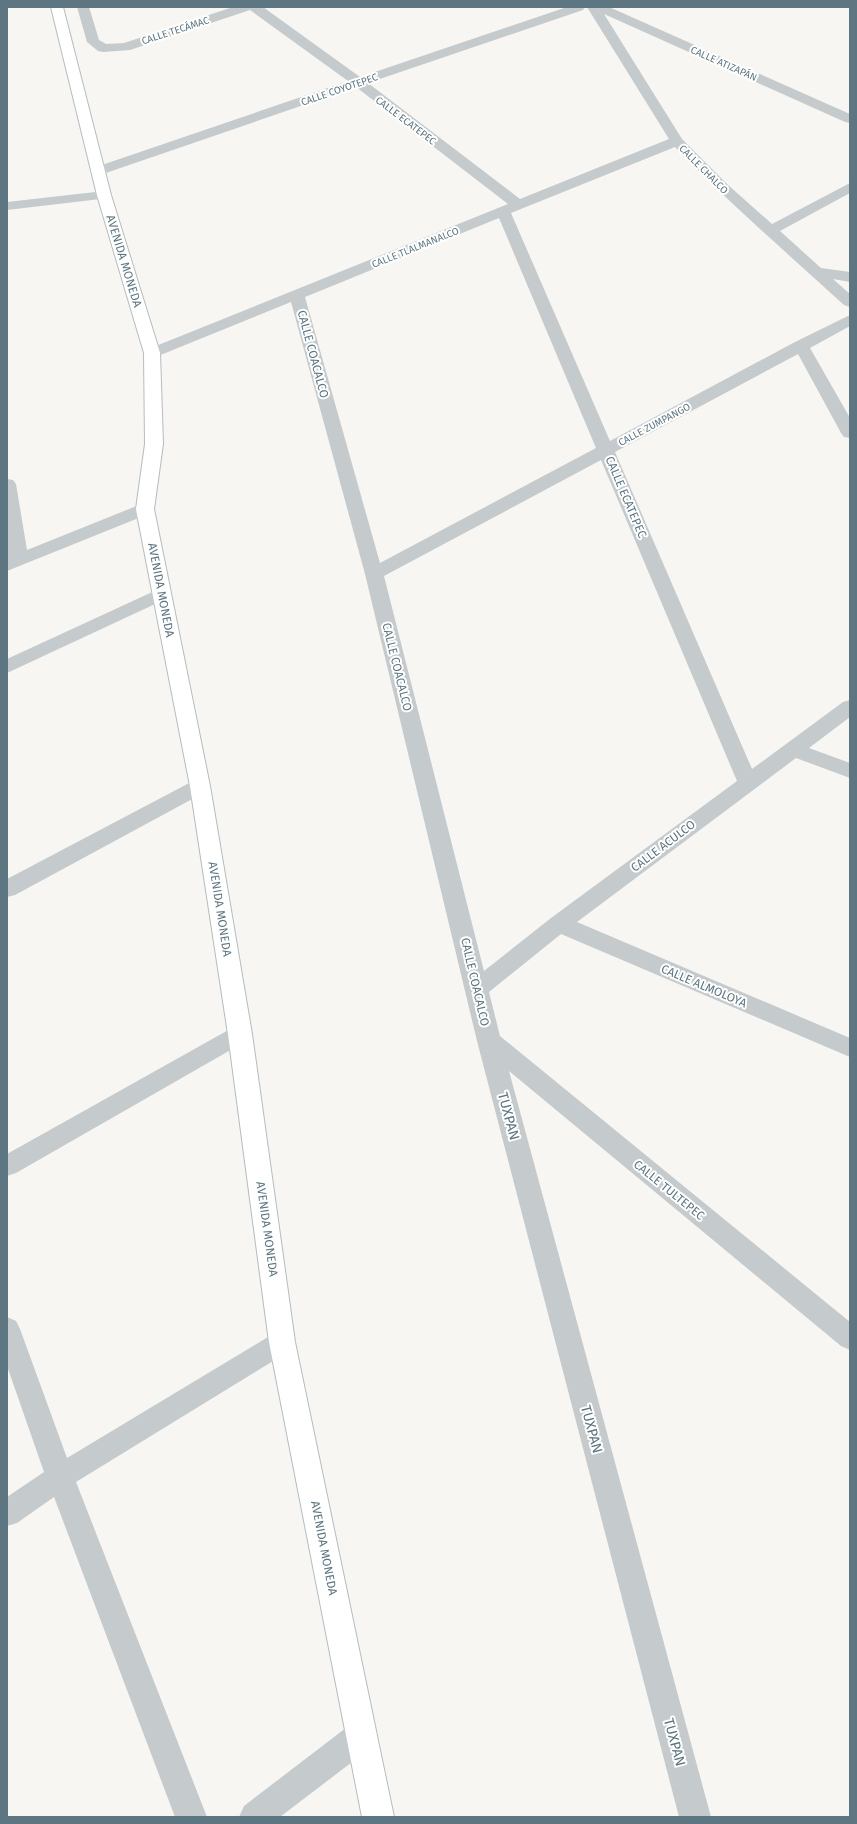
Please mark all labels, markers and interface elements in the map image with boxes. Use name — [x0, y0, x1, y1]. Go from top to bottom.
street label: CALLE TECÁMAC — [140, 12, 211, 47]
street label: CALLE ATIZAPÁN — [689, 42, 759, 84]
street label: CALLE COYOTEPEC — [299, 71, 380, 109]
street label: CALLE ECATEPEC — [373, 94, 438, 148]
street label: CALLE CHALCO — [676, 143, 730, 197]
street label: AVENIDA MONEDA — [103, 213, 145, 309]
street label: CALLE TLALMANALCO — [370, 225, 461, 271]
street label: CALLE COACALCO — [295, 309, 331, 399]
street label: CALLE ZUMPANGO — [616, 401, 693, 449]
street label: CALLE ECATEPEC — [603, 454, 650, 540]
street label: AVENIDA MONEDA — [145, 542, 177, 638]
street label: CALLE COACALCO — [379, 621, 415, 713]
street label: CALLE ACULCO — [628, 817, 698, 875]
street label: AVENIDA MONEDA — [206, 861, 234, 958]
street label: CALLE COACALCO — [458, 936, 492, 1028]
street label: CALLE ALMOLOYA — [659, 962, 749, 1010]
street label: TUXPAN — [494, 1090, 523, 1142]
street label: CALLE TULTEPEC — [631, 1157, 707, 1223]
street label: AVENIDA MONEDA — [253, 1181, 281, 1278]
street label: TUXPAN — [577, 1403, 606, 1455]
street label: AVENIDA MONEDA — [308, 1500, 340, 1596]
street label: TUXPAN — [660, 1716, 689, 1768]

